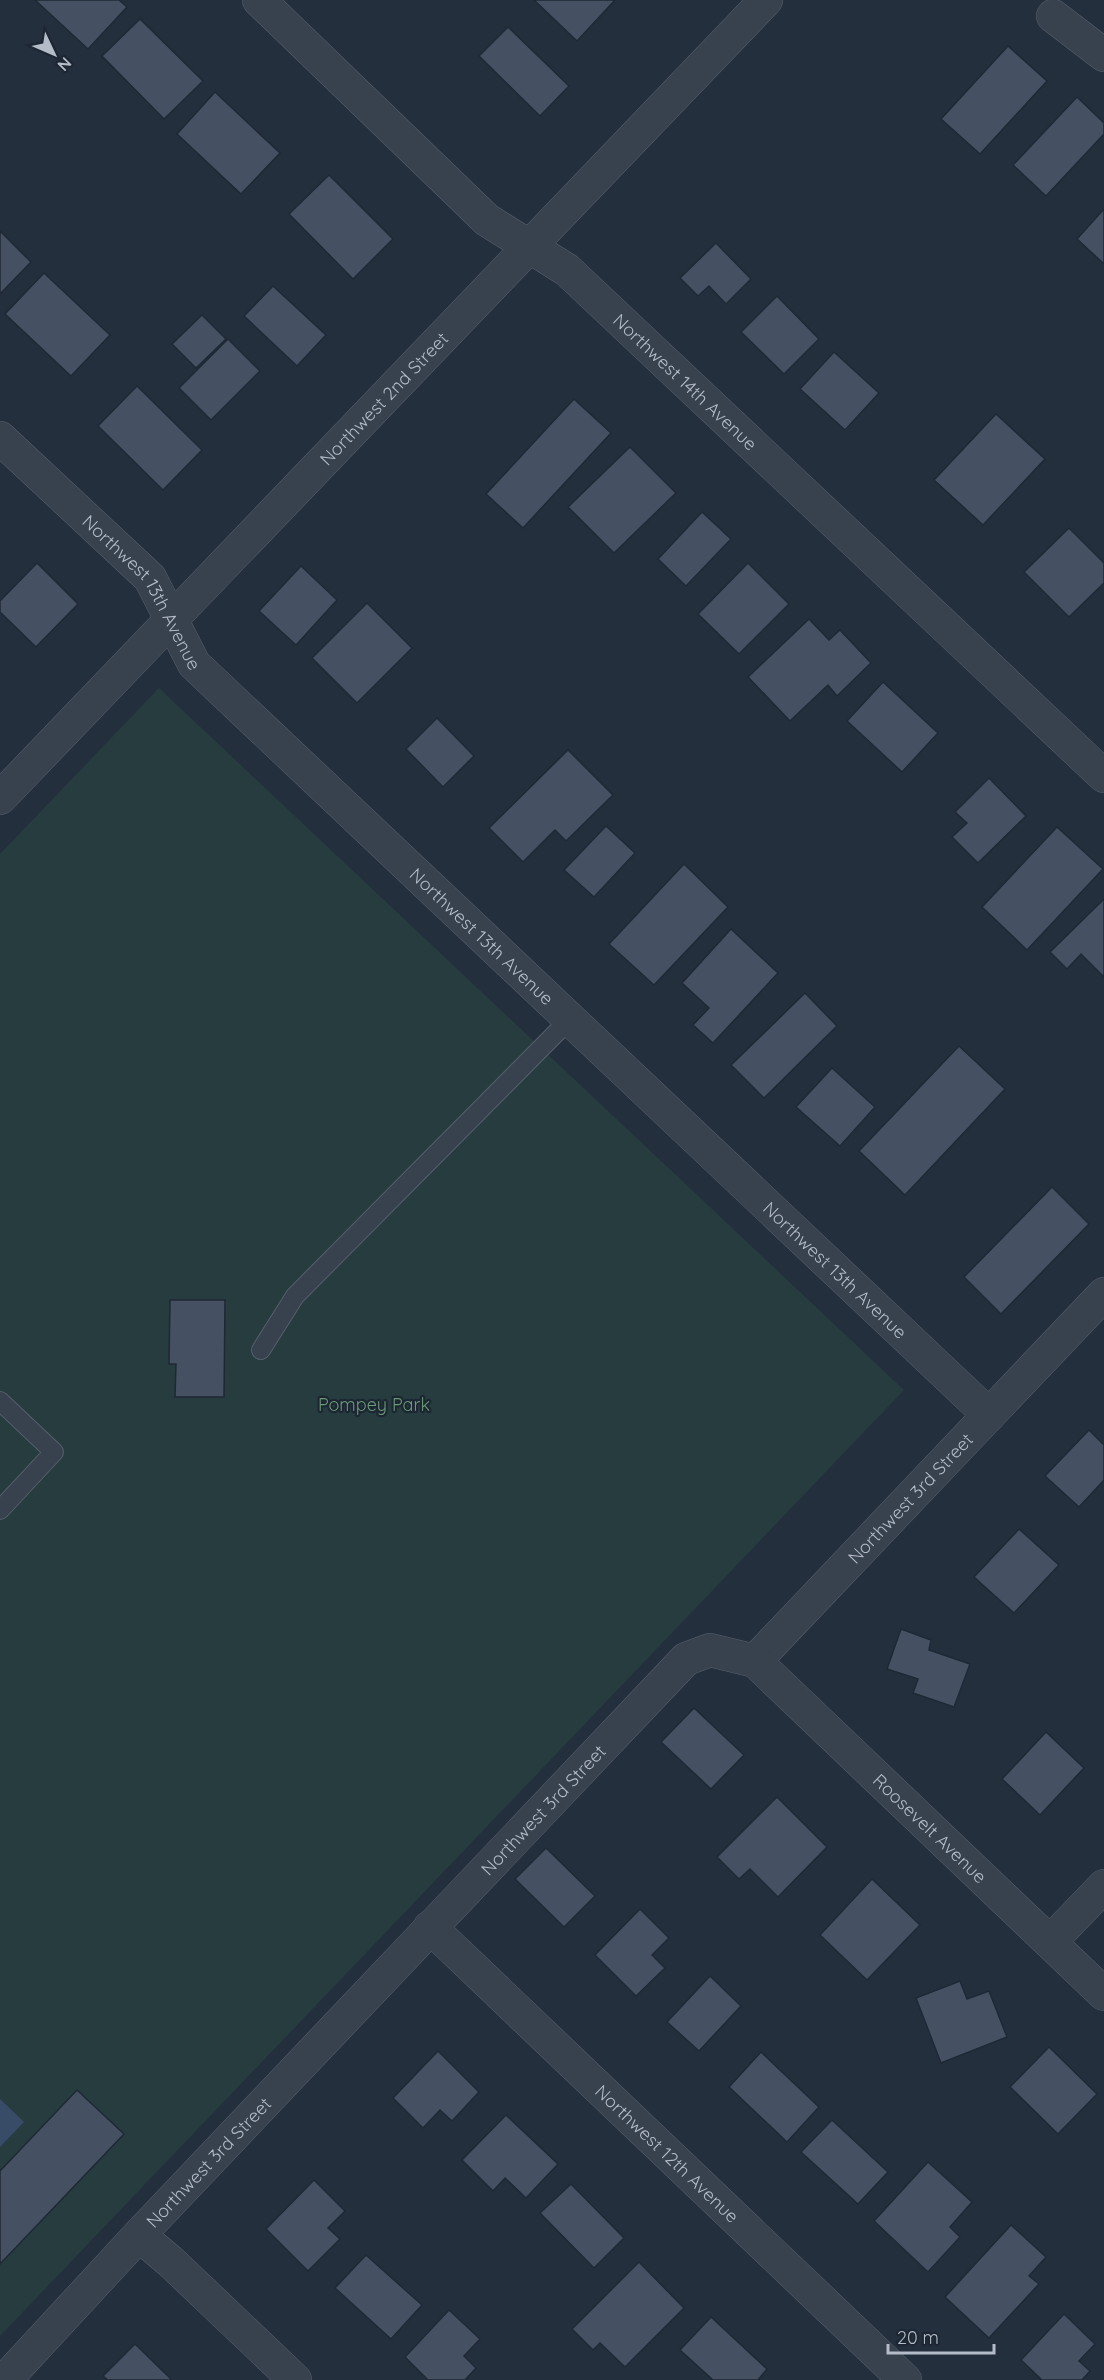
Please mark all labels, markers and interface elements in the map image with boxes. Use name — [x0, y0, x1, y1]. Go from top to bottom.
north arrow — [24, 24, 84, 84]
text: N — [54, 53, 76, 76]
street label: Northwest 14th Avenue — [609, 308, 762, 455]
street label: Northwest 2nd Street — [314, 327, 453, 470]
street label: Northwest 13th Avenue — [78, 510, 206, 674]
street label: Northwest 13th Avenue — [405, 863, 559, 1009]
street label: Northwest 13th Avenue — [759, 1196, 912, 1343]
park label: Pompey Park — [318, 1393, 430, 1416]
street label: Northwest 3rd Street — [843, 1428, 977, 1568]
street label: Northwest 3rd Street — [476, 1740, 610, 1880]
street label: Roosevelt Avenue — [868, 1768, 992, 1888]
street label: Northwest 12th Avenue — [591, 2079, 744, 2227]
street label: Northwest 3rd Street — [141, 2092, 276, 2232]
scale bar — [888, 2317, 994, 2355]
text: 20 m — [897, 2326, 939, 2349]

